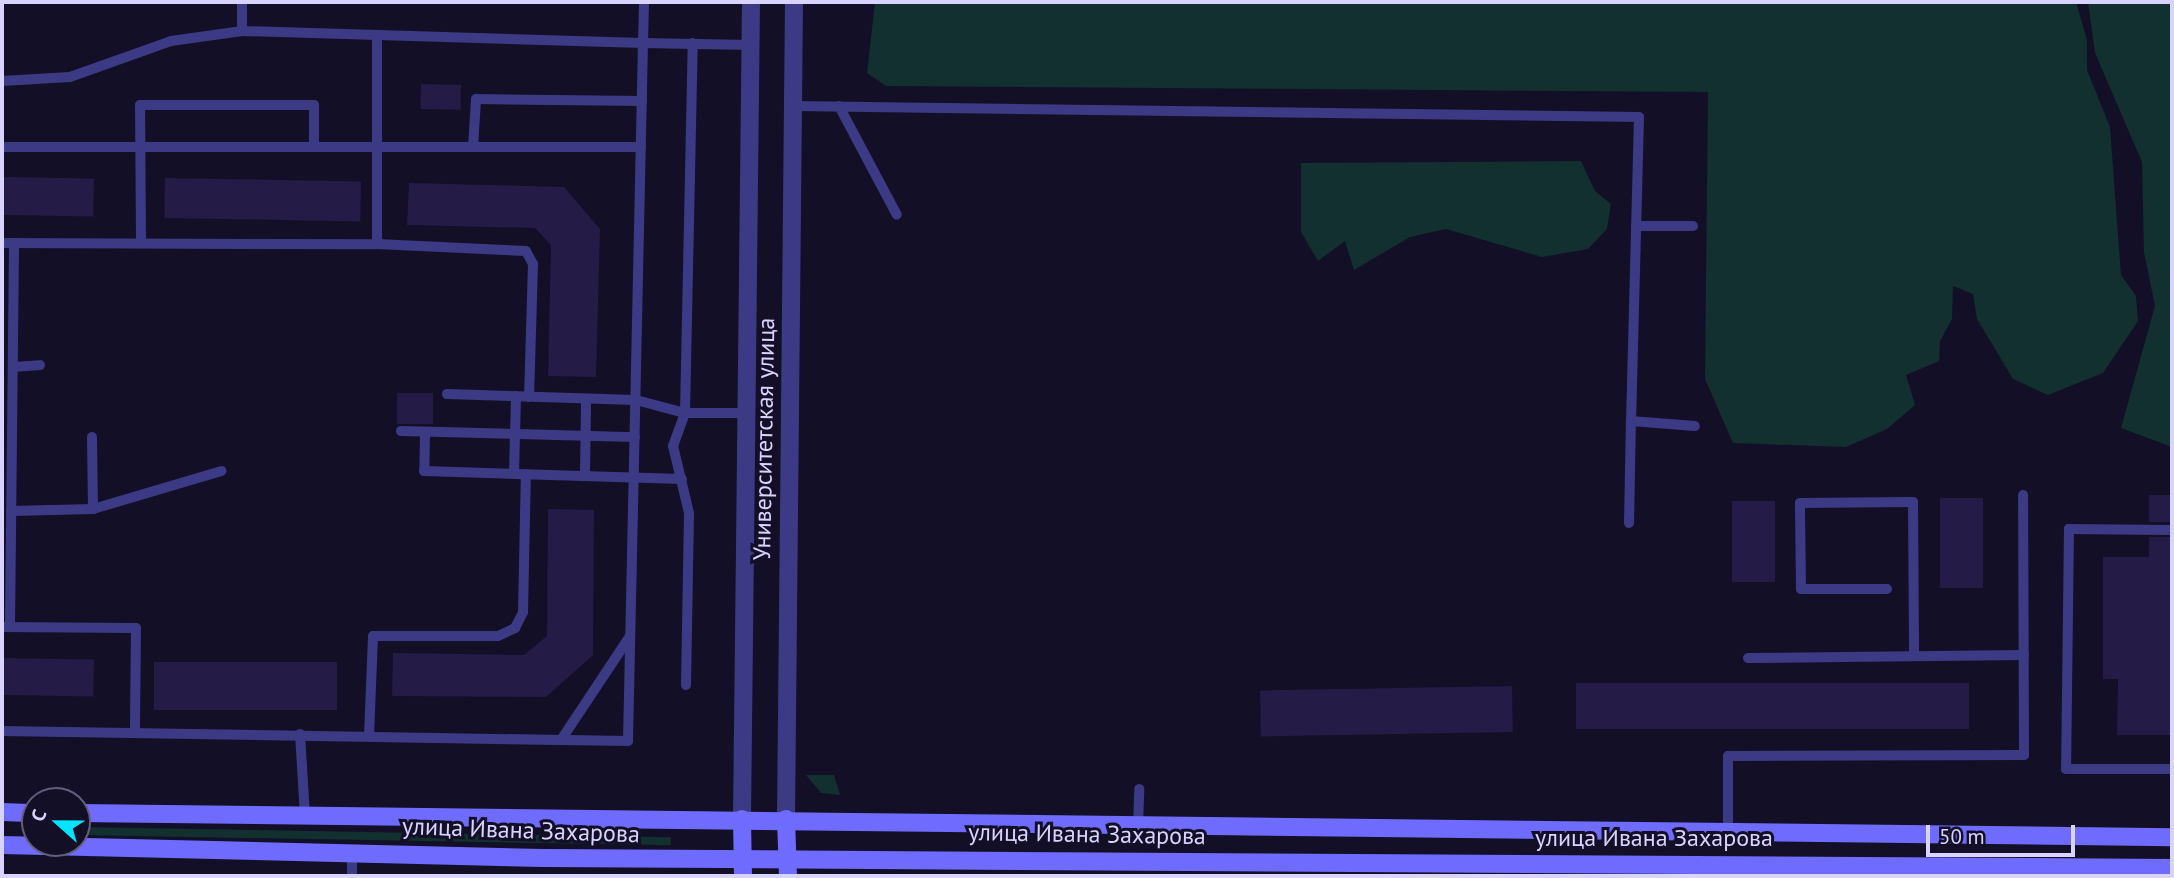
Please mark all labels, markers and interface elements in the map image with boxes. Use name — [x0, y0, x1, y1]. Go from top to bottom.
street label: Университетская улица — [747, 317, 781, 561]
north arrow — [21, 787, 91, 857]
text: С — [25, 806, 51, 824]
street label: улица Ивана Захарова — [402, 811, 640, 849]
scale bar — [1929, 812, 2078, 856]
street label: улица Ивана Захарова — [968, 818, 1206, 850]
text: 50 m — [1939, 823, 1985, 850]
street label: улица Ивана Захарова — [1535, 824, 1773, 852]

